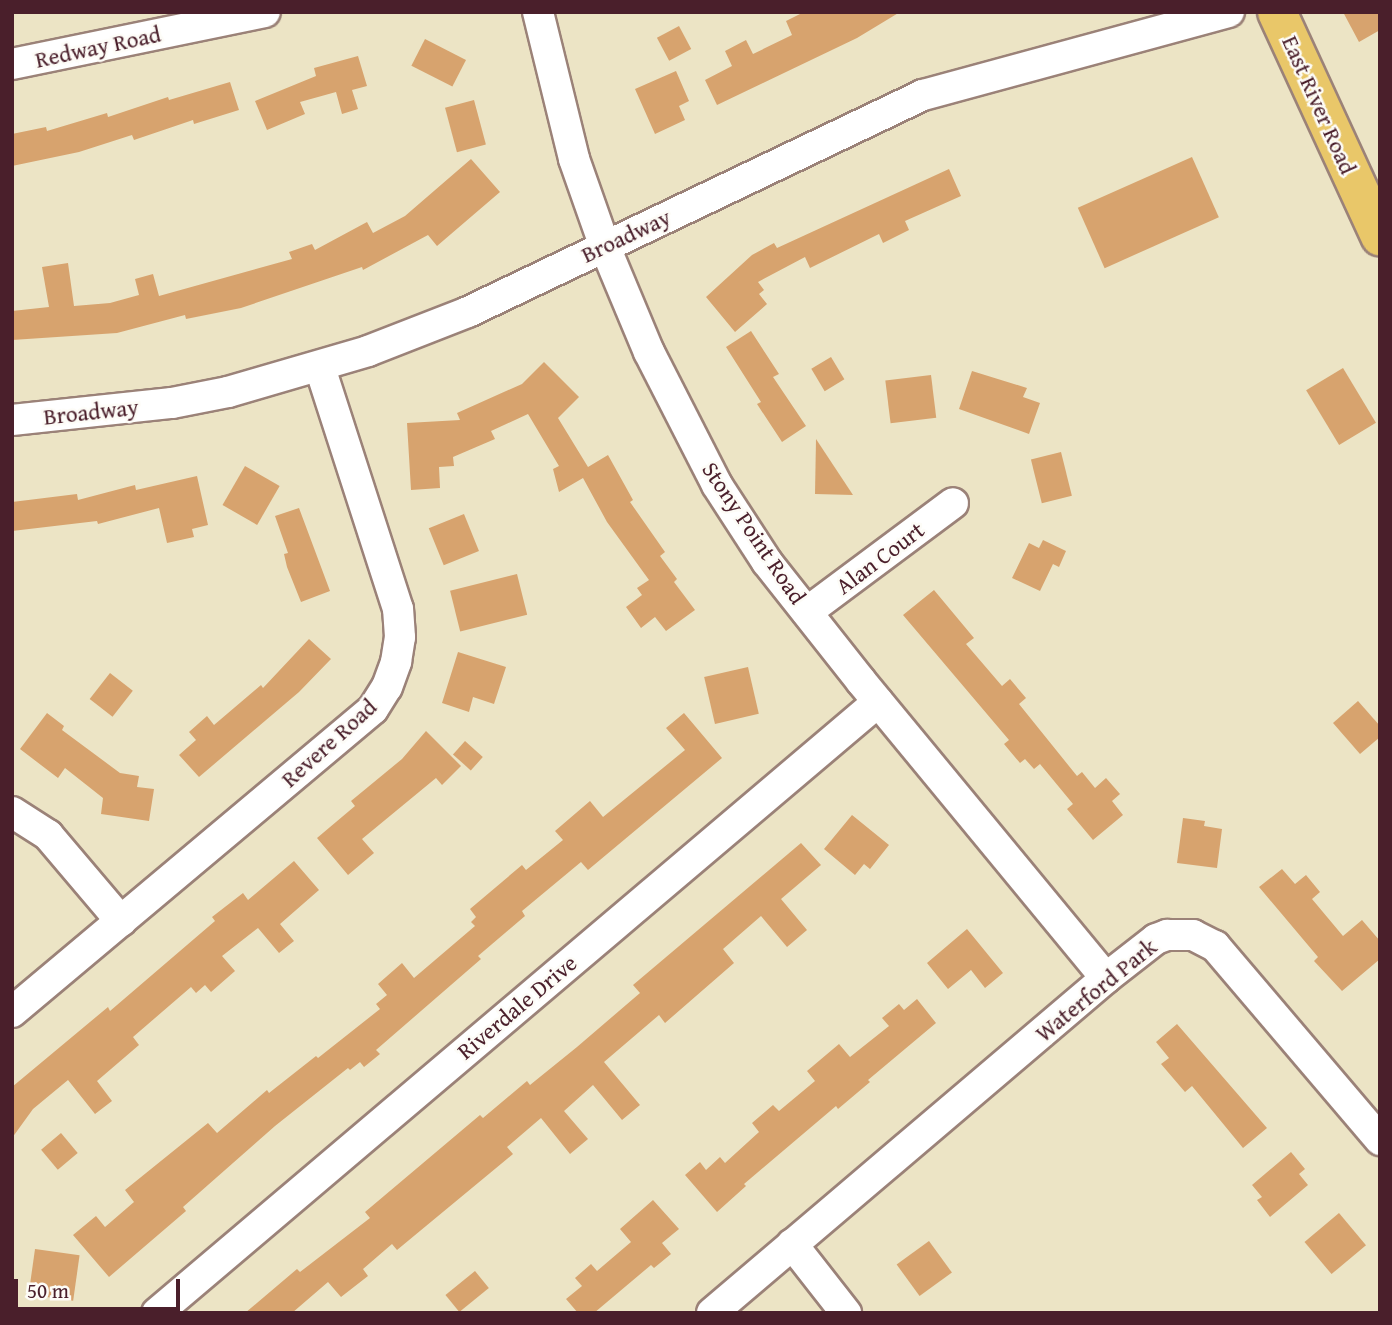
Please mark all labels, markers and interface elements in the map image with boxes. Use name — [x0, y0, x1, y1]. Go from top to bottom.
street label: Redway Road — [33, 20, 163, 74]
street label: East River Road — [1276, 31, 1362, 179]
street label: Broadway — [577, 203, 675, 269]
street label: Broadway — [42, 393, 140, 431]
street label: Stony Point Road — [696, 457, 812, 609]
street label: Alan Court — [830, 516, 930, 600]
street label: Revere Road — [276, 693, 382, 793]
street label: Waterford Park — [1030, 933, 1162, 1047]
street label: Riverdale Drive — [452, 949, 582, 1065]
scale bar — [18, 1266, 184, 1310]
text: 50 m — [27, 1275, 69, 1306]

